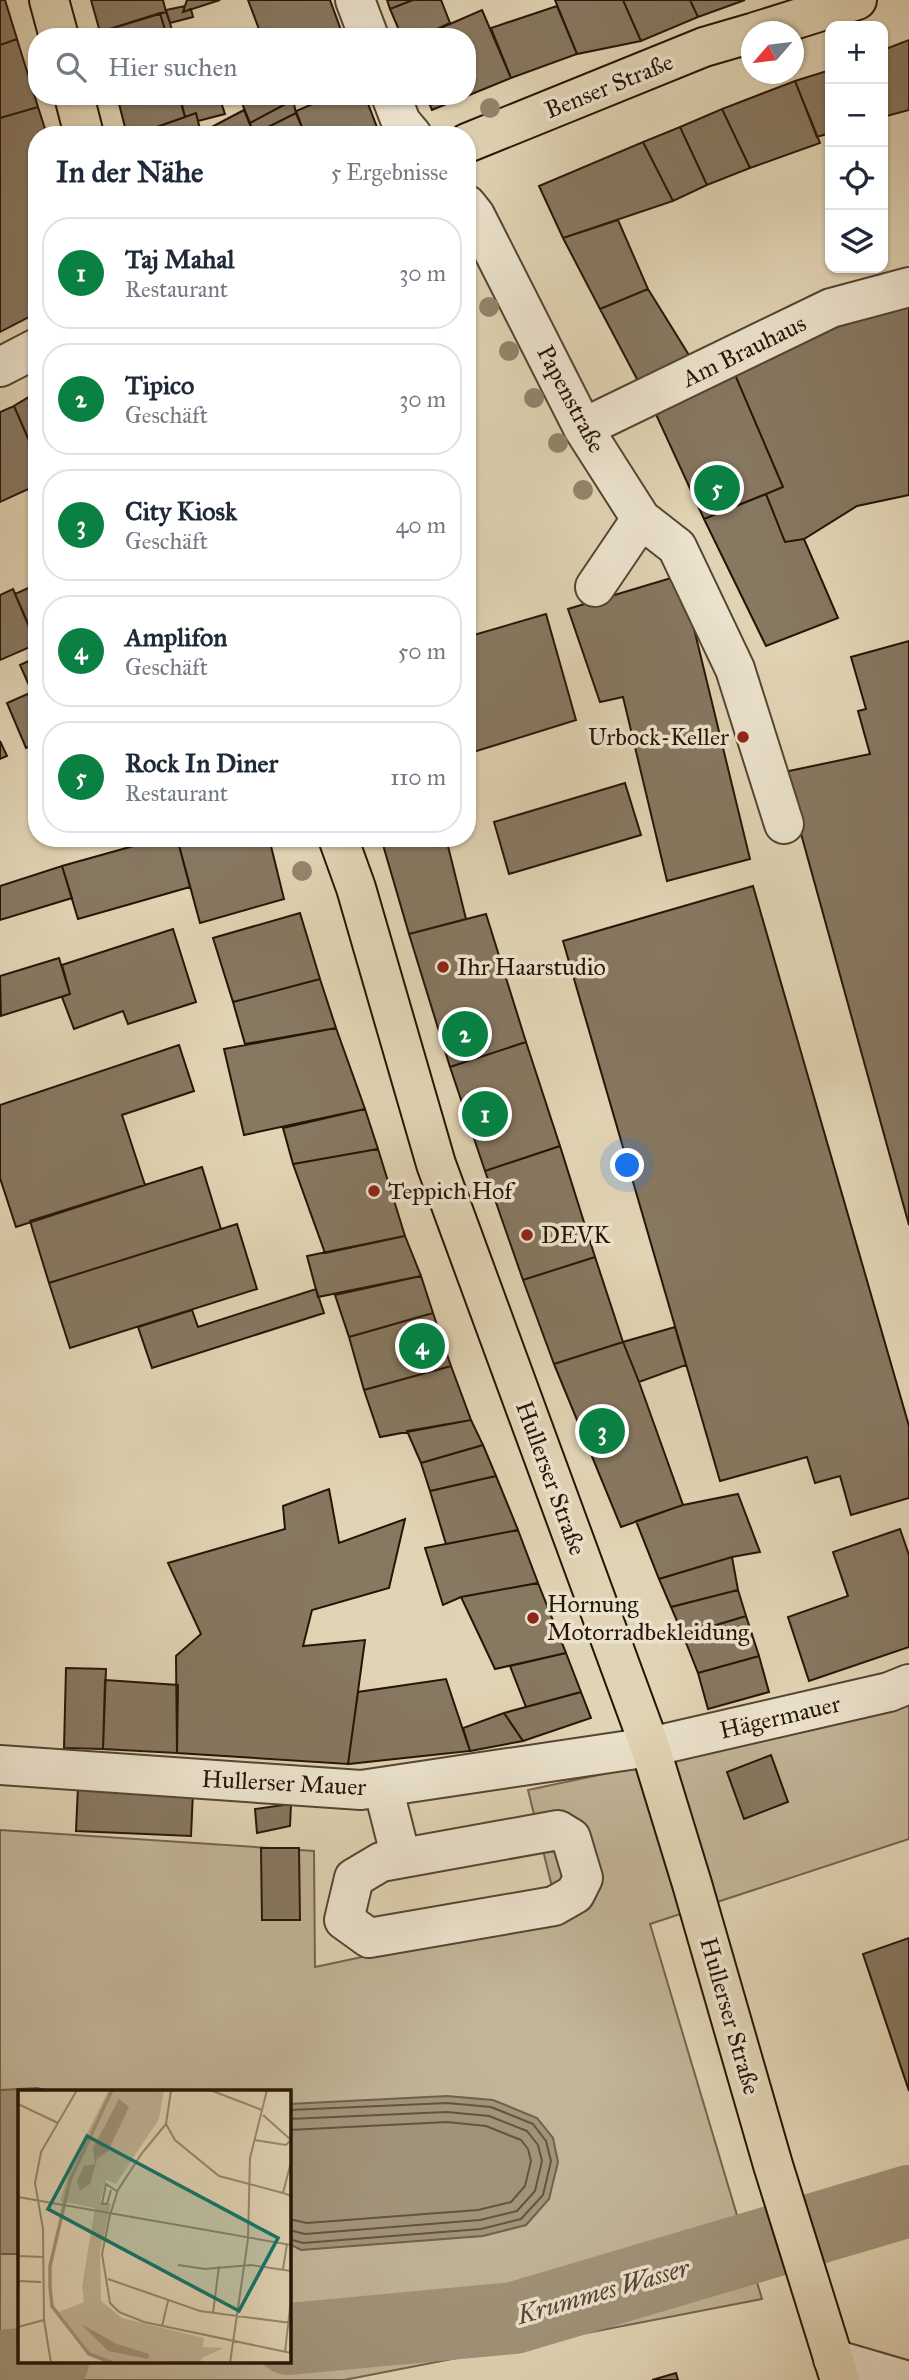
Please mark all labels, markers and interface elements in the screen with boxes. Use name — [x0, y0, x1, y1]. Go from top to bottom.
north arrow — [741, 21, 804, 84]
map controls — [825, 21, 888, 273]
button: + — [825, 21, 888, 84]
search box — [28, 28, 476, 105]
street label: Benser Straße — [540, 47, 678, 125]
icon: search — [52, 48, 90, 86]
text: Hier suchen — [108, 51, 237, 83]
button: − — [825, 84, 888, 147]
button: locate — [825, 147, 888, 210]
text: In der Nähe — [56, 154, 204, 190]
text: 5 Ergebnisse — [331, 158, 448, 186]
button: layers — [825, 210, 888, 273]
text: Taj Mahal — [125, 243, 234, 275]
text: 1 — [76, 259, 86, 287]
text: 30 m — [399, 259, 446, 287]
text: Restaurant — [125, 275, 228, 303]
street label: Am Brauhaus — [676, 308, 811, 394]
street label: Papenstraße — [530, 340, 612, 458]
text: Tipico — [125, 369, 194, 401]
text: 2 — [75, 385, 87, 413]
text: 30 m — [399, 385, 446, 413]
text: Geschäft — [125, 401, 208, 429]
pin: 5 — [694, 462, 740, 514]
text: City Kiosk — [125, 495, 237, 527]
text: 3 — [76, 511, 86, 539]
text: 40 m — [396, 511, 446, 539]
text: Geschäft — [125, 527, 208, 555]
text: Amplifon — [125, 621, 227, 653]
text: 4 — [75, 637, 87, 665]
text: 50 m — [398, 637, 446, 665]
text: Geschäft — [125, 653, 208, 681]
place label: Urbock-Keller — [588, 722, 729, 752]
marker: Urbock-Keller — [735, 729, 751, 745]
text: Rock In Diner — [125, 747, 278, 779]
text: 5 — [76, 763, 86, 791]
text: 110 m — [390, 763, 446, 791]
text: Restaurant — [125, 779, 228, 807]
place label: Ihr Haarstudio — [457, 952, 606, 982]
marker: Ihr Haarstudio — [435, 959, 451, 975]
pin: 2 — [442, 1008, 488, 1060]
pin: 1 — [462, 1088, 508, 1140]
your location — [610, 1148, 644, 1182]
place label: Teppich Hof — [388, 1176, 516, 1206]
marker: Teppich Hof — [366, 1183, 382, 1199]
place label: DEVK — [541, 1220, 611, 1250]
marker: DEVK — [519, 1227, 535, 1243]
pin: 4 — [399, 1320, 445, 1372]
street label: Hullerser Straße — [509, 1397, 593, 1559]
pin: 3 — [579, 1405, 625, 1457]
place label: Hornung Motorradbekleidung — [547, 1589, 750, 1647]
marker: Hornung Motorradbekleidung — [525, 1610, 541, 1626]
street label: Hägermauer — [717, 1689, 843, 1745]
street label: Hullerser Mauer — [201, 1764, 367, 1802]
street label: Hullerser Straße — [693, 1934, 767, 2098]
inset map — [18, 2090, 290, 2362]
water label: Krummes Wasser — [511, 2251, 694, 2331]

